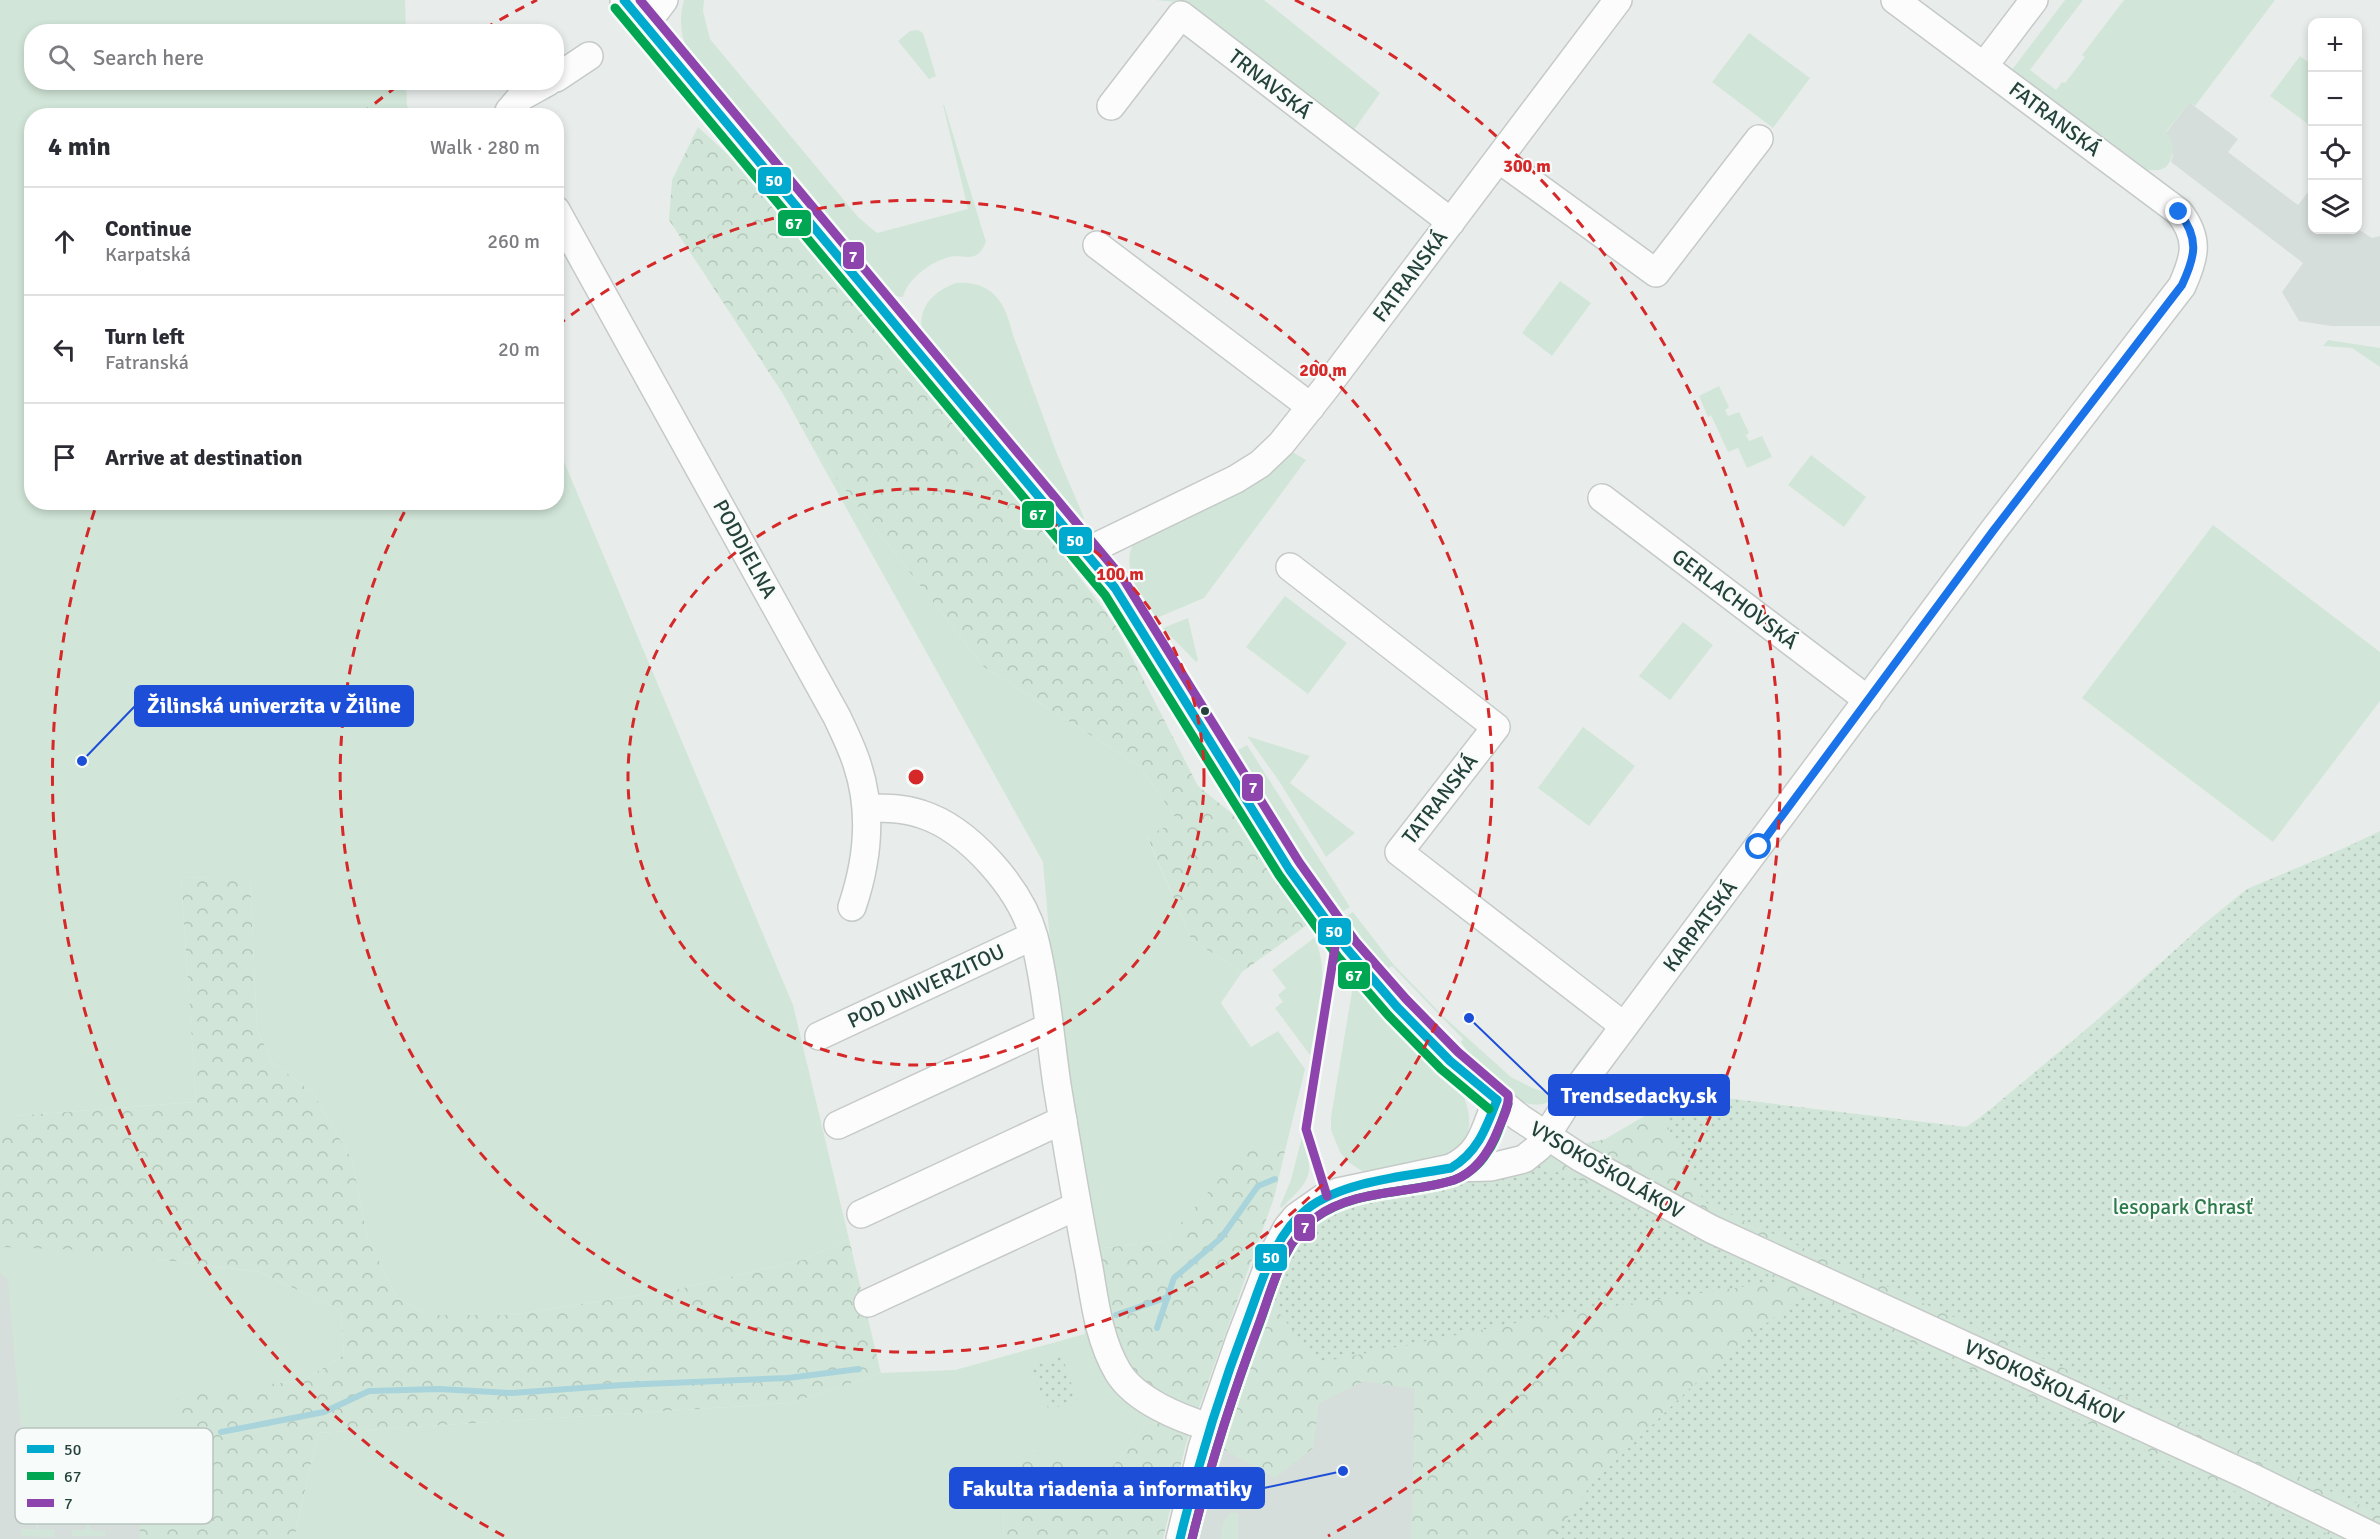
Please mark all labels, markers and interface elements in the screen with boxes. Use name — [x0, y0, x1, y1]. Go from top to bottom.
map controls — [2308, 18, 2362, 234]
button: + — [2308, 18, 2362, 72]
search box — [24, 24, 564, 90]
icon: search — [45, 41, 78, 74]
text: Search here — [93, 44, 204, 71]
street label: TRNAVSKÁ — [1223, 44, 1317, 125]
button: − — [2308, 72, 2362, 126]
street label: FATRANSKÁ — [2004, 76, 2106, 162]
button: locate — [2308, 126, 2362, 180]
text: 4 min — [48, 131, 111, 163]
text: Walk · 280 m — [430, 135, 540, 160]
text: 300 m — [1503, 155, 1551, 177]
line badge: 50 — [757, 166, 792, 195]
text: 50 — [765, 171, 783, 191]
button: layers — [2308, 180, 2362, 234]
route end — [2165, 198, 2191, 224]
line badge: 67 — [777, 209, 812, 237]
text: 67 — [785, 214, 803, 234]
text: Continue — [105, 215, 192, 242]
icon: ahead — [48, 225, 81, 258]
street label: FATRANSKÁ — [1367, 225, 1453, 327]
text: 260 m — [487, 229, 540, 254]
line badge: 7 — [842, 241, 865, 270]
text: Karpatská — [105, 242, 191, 267]
text: 7 — [849, 247, 858, 267]
text: Turn left — [105, 323, 185, 350]
icon: left — [48, 333, 81, 366]
text: 20 m — [498, 337, 540, 362]
text: Fatranská — [105, 350, 189, 375]
text: 200 m — [1299, 359, 1347, 381]
icon: arrive — [48, 441, 81, 474]
text: Arrive at destination — [105, 444, 302, 471]
street label: PODDIELNA — [707, 495, 783, 603]
line badge: 67 — [1021, 500, 1055, 529]
text: 67 — [1029, 505, 1047, 525]
line badge: 50 — [1058, 526, 1093, 555]
text: 50 — [1066, 531, 1084, 551]
street label: GERLACHOVSKÁ — [1667, 543, 1803, 655]
text: 100 m — [1096, 563, 1144, 585]
callout: Žilinská univerzita v Žiline — [135, 686, 413, 726]
text: Žilinská univerzita v Žiline — [147, 692, 401, 719]
unlabelled marker — [1199, 705, 1211, 717]
street label: TATRANSKÁ — [1397, 748, 1483, 849]
centre of rings — [906, 767, 926, 787]
line badge: 7 — [1241, 773, 1264, 802]
text: 7 — [1249, 778, 1258, 798]
route start — [1745, 833, 1771, 859]
street label: KARPATSKÁ — [1657, 875, 1743, 977]
line badge: 50 — [1317, 917, 1352, 946]
text: 50 — [1325, 922, 1343, 942]
street label: POD UNIVERZITOU — [843, 938, 1009, 1034]
line badge: 67 — [1337, 961, 1371, 990]
text: 67 — [1345, 966, 1363, 986]
callout: Trendsedacky.sk — [1549, 1075, 1729, 1115]
text: Trendsedacky.sk — [1561, 1082, 1718, 1109]
street label: VYSOKOŠKOLÁKOV — [1526, 1115, 1688, 1225]
park label: lesopark Chrasť — [2113, 1194, 2254, 1220]
line badge: 7 — [1293, 1213, 1316, 1242]
text: 7 — [1301, 1218, 1310, 1238]
line badge: 50 — [1254, 1243, 1288, 1272]
text: 50 — [1262, 1248, 1280, 1268]
street label: VYSOKOŠKOLÁKOV — [1960, 1334, 2128, 1430]
legend — [15, 1428, 213, 1524]
text: 50 — [64, 1440, 81, 1460]
text: 67 — [64, 1467, 81, 1487]
callout: Fakulta riadenia a informatiky — [950, 1468, 1264, 1508]
text: Fakulta riadenia a informatiky — [962, 1475, 1252, 1502]
text: 7 — [64, 1494, 73, 1514]

